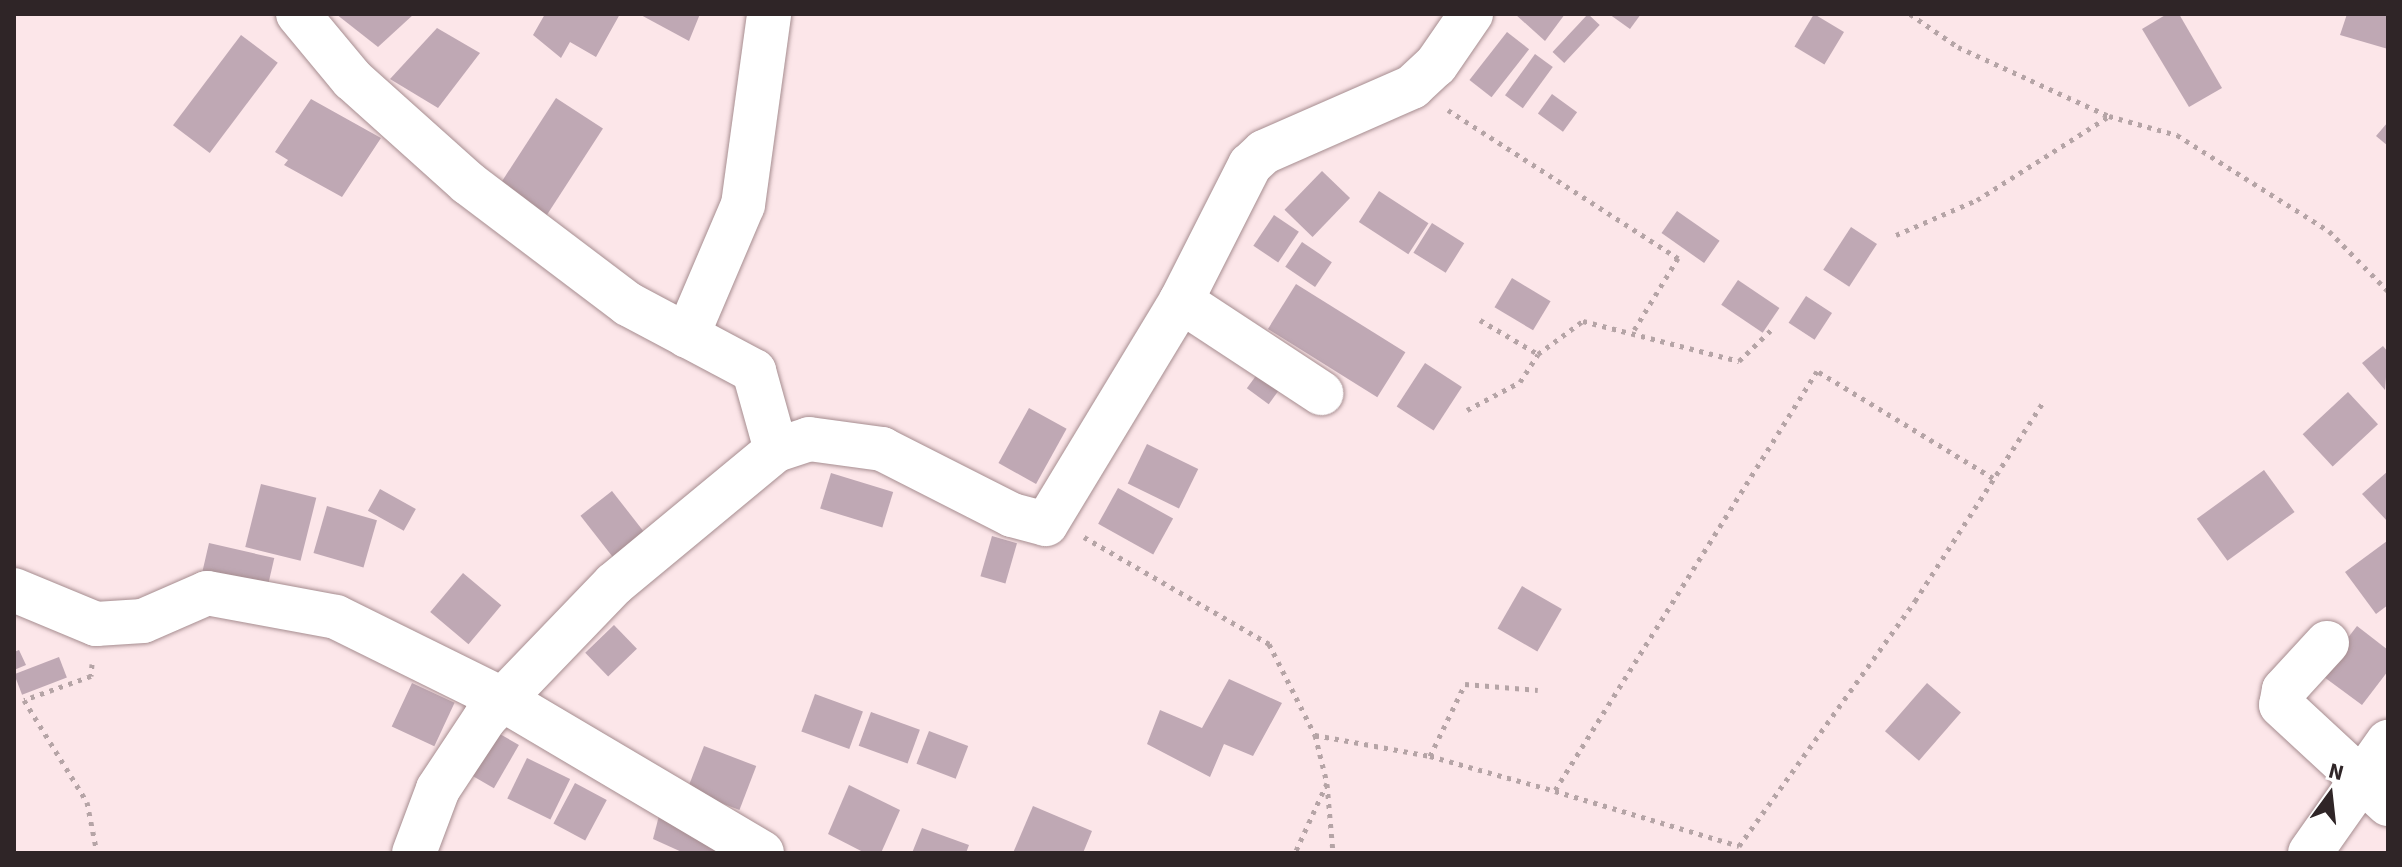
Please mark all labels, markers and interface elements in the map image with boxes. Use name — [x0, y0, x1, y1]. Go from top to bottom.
text: N — [2325, 754, 2347, 789]
north arrow — [2290, 755, 2370, 835]

